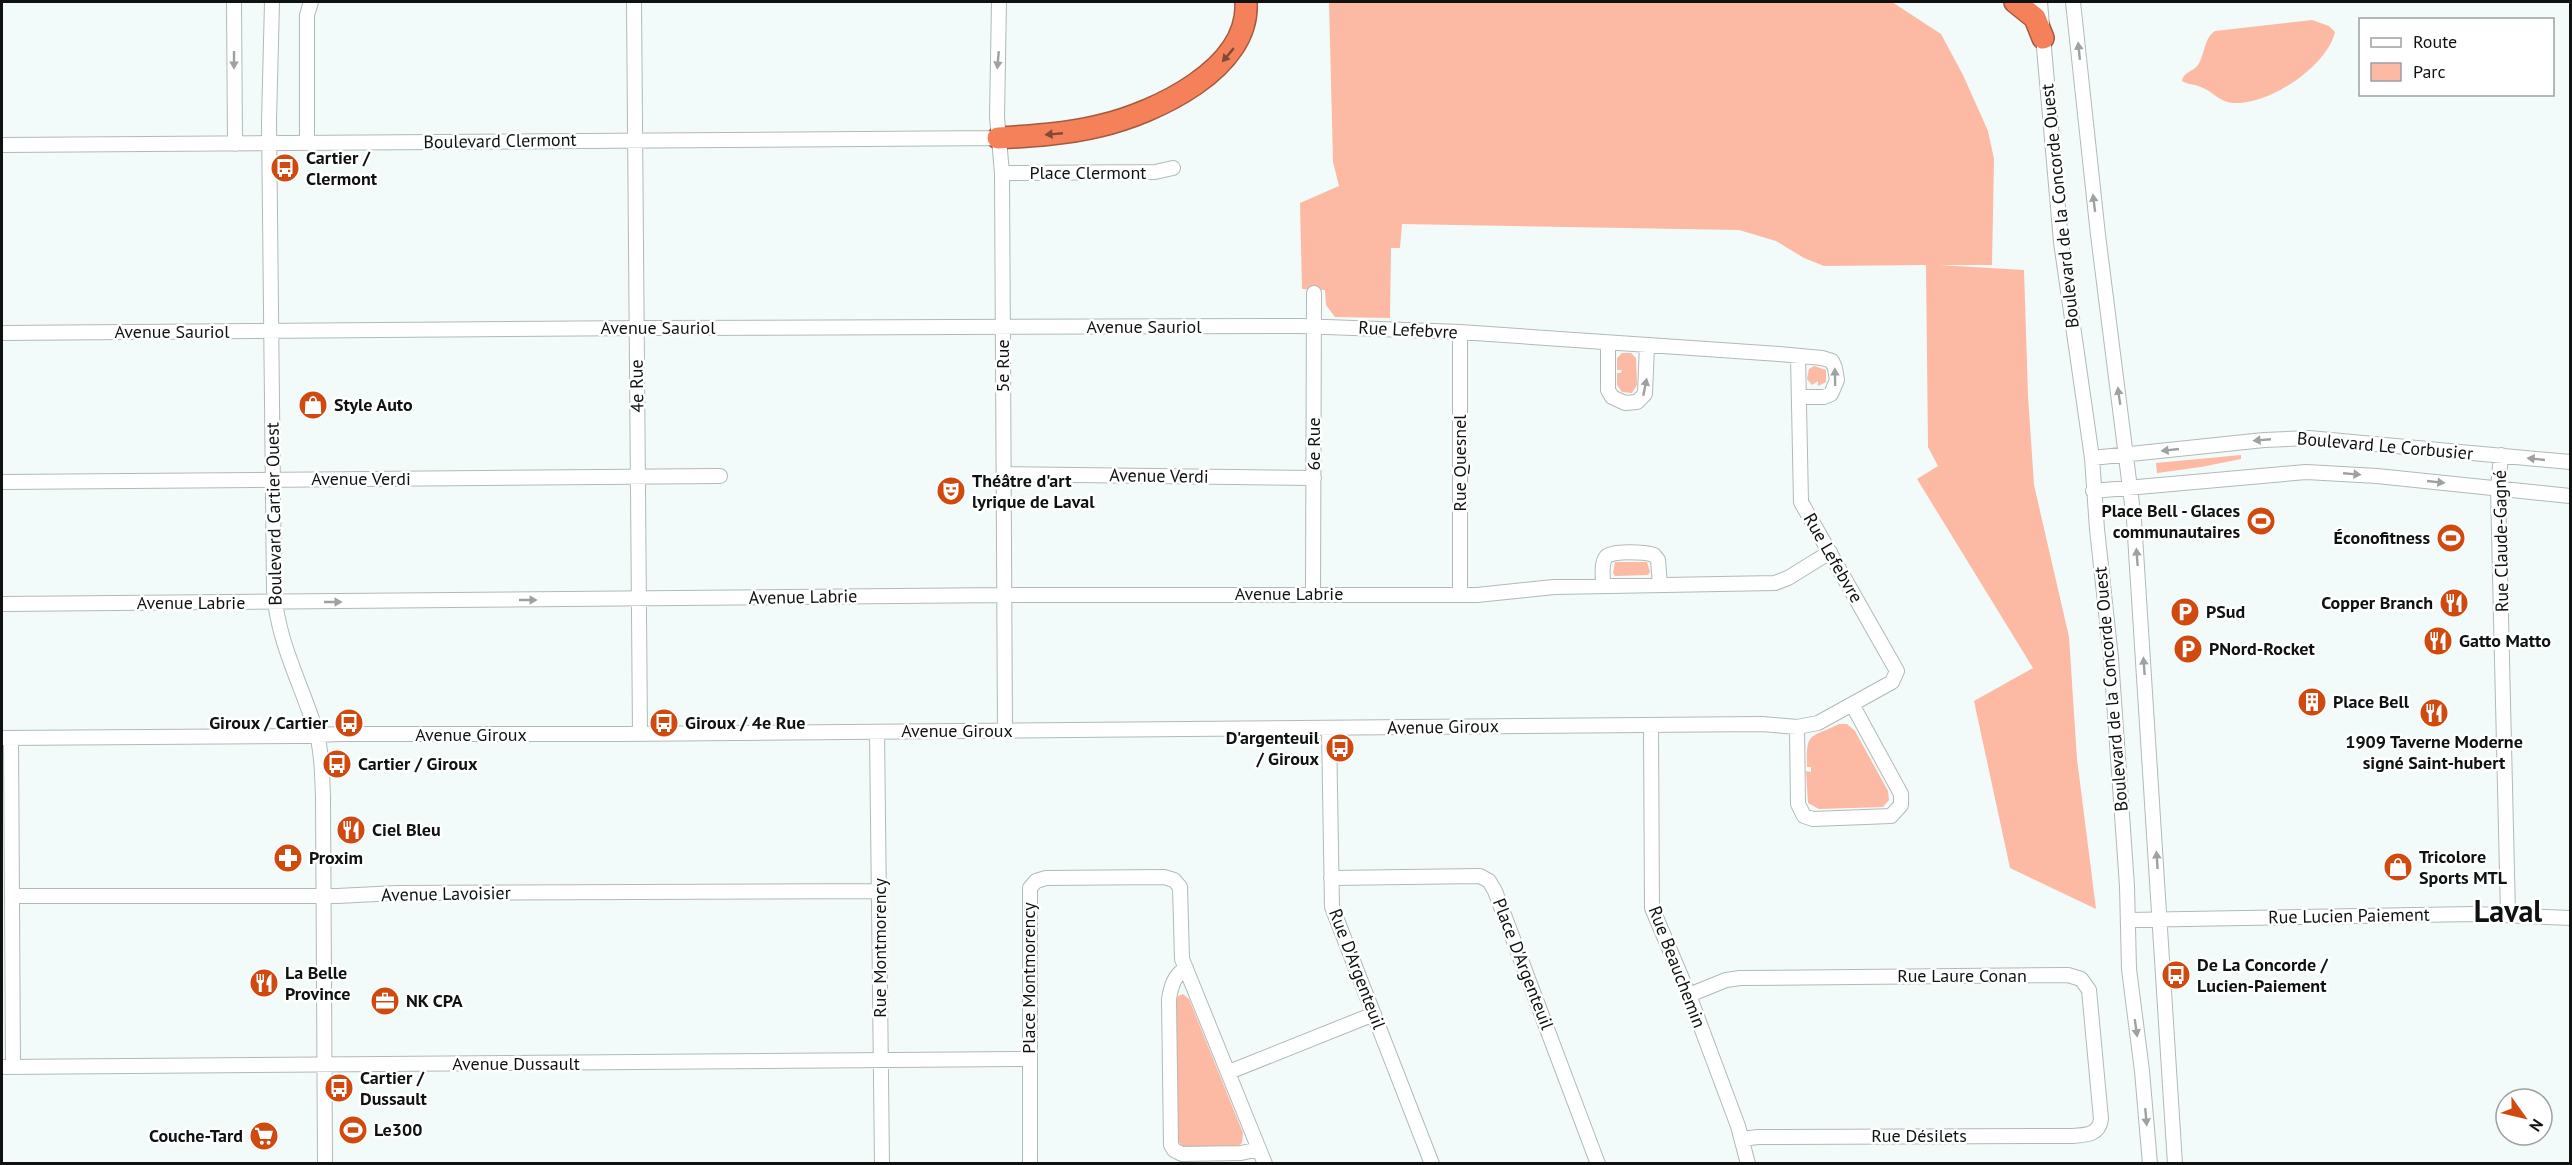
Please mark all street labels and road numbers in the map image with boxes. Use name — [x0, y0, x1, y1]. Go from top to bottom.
street label: Boulevard de la Concorde Ouest — [2035, 83, 2084, 329]
street label: Boulevard Clermont — [423, 128, 577, 153]
street label: Place Clermont — [1030, 161, 1146, 184]
street label: Avenue Sauriol — [1086, 315, 1202, 338]
street label: Rue Lefebvre — [1358, 315, 1458, 344]
street label: Avenue Sauriol — [600, 316, 716, 339]
street label: Avenue Sauriol — [114, 320, 230, 343]
street label: 5e Rue — [991, 339, 1014, 393]
street label: 4e Rue — [625, 359, 648, 413]
street label: Rue Quesnel — [1448, 414, 1471, 512]
street label: 6e Rue — [1302, 417, 1325, 471]
street label: Boulevard Cartier Ouest — [260, 422, 287, 606]
street label: Boulevard Le Corbusier — [2296, 426, 2474, 465]
street label: Avenue Verdi — [1109, 463, 1209, 488]
street label: Avenue Verdi — [311, 467, 411, 490]
street label: Rue Claude-Gagné — [2488, 470, 2513, 612]
street label: Rue Lefebvre — [1799, 509, 1868, 607]
street label: Boulevard de la Concorde Ouest — [2088, 566, 2133, 812]
street label: Avenue Labrie — [1235, 582, 1343, 605]
street label: Avenue Labrie — [748, 584, 858, 609]
street label: Avenue Labrie — [137, 591, 245, 614]
street label: Avenue Giroux — [1387, 714, 1499, 739]
street label: Avenue Giroux — [901, 719, 1013, 742]
street label: Avenue Giroux — [415, 723, 527, 746]
street label: Rue Montmorency — [868, 878, 891, 1018]
street label: Avenue Lavoisier — [381, 881, 511, 906]
street label: Place D'Argenteuil — [1488, 895, 1559, 1033]
street label: Place Montmorency — [1017, 902, 1040, 1054]
street label: Rue Beauchemin — [1644, 903, 1711, 1031]
street label: Rue Lucien Paiement — [2268, 903, 2430, 928]
street label: Rue D'Argenteuil — [1324, 905, 1391, 1033]
street label: Rue Laure Conan — [1897, 964, 2027, 987]
street label: Avenue Dussault — [452, 1052, 580, 1075]
street label: Rue Désilets — [1871, 1124, 1967, 1147]

